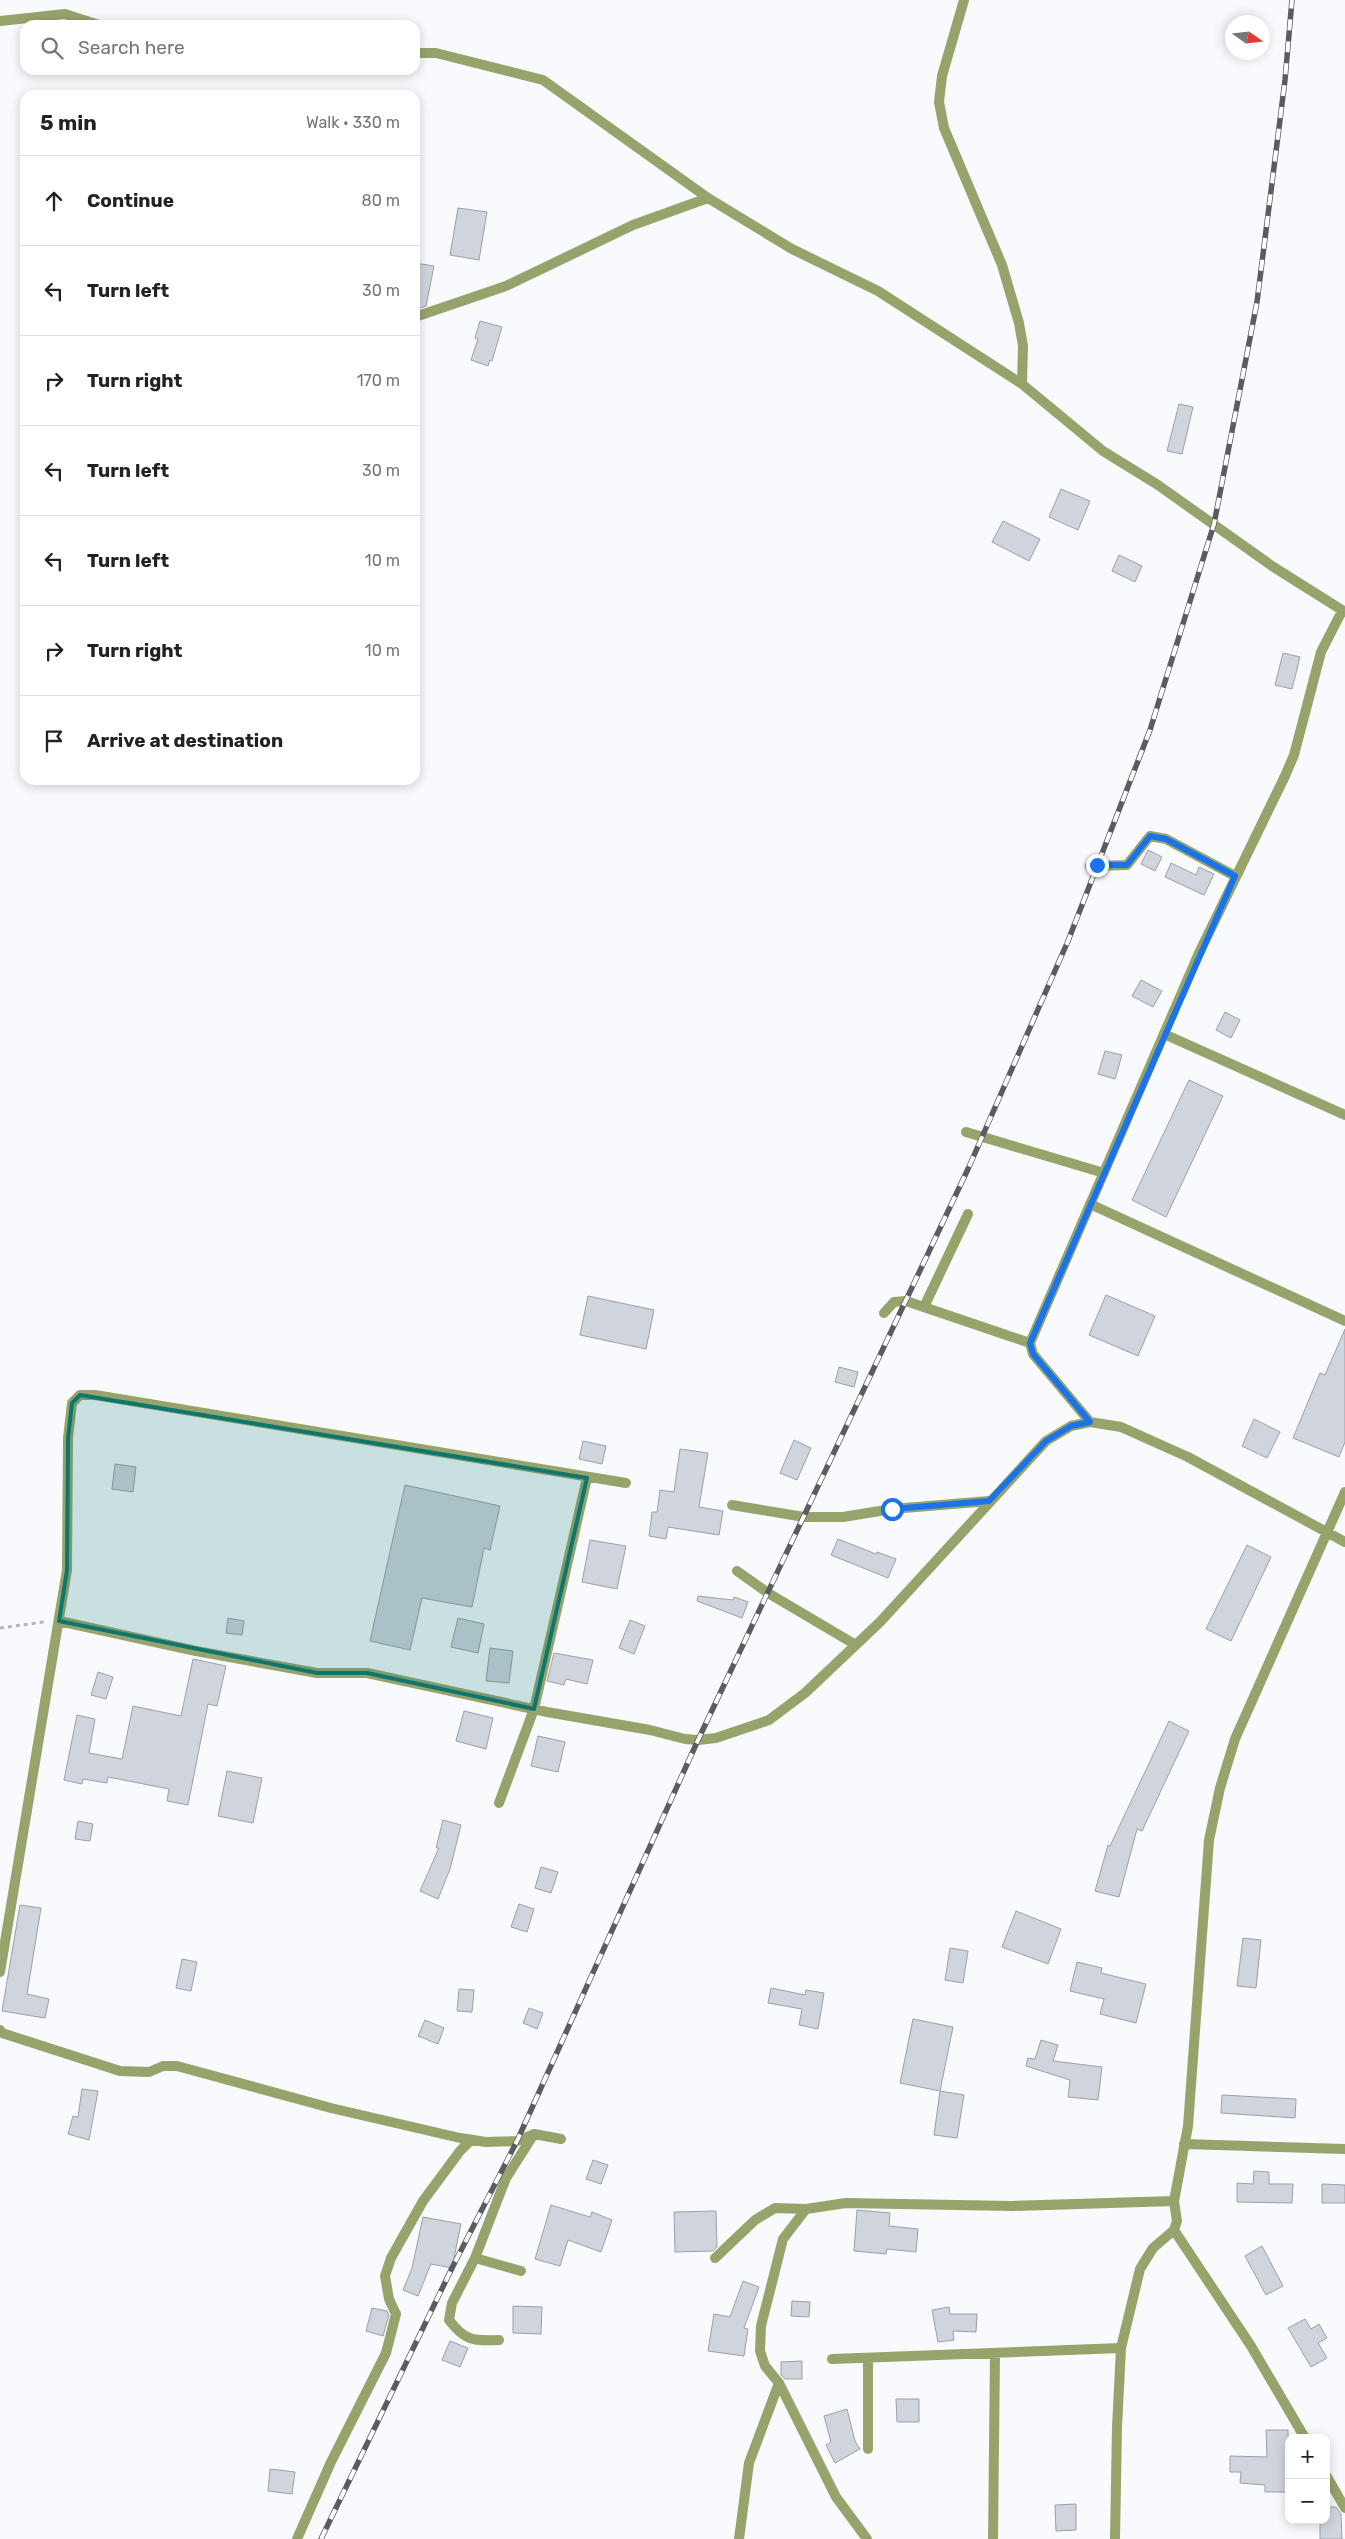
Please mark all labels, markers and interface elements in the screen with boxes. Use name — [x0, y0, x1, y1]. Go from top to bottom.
north arrow — [1225, 15, 1270, 60]
search box — [20, 20, 420, 75]
icon: search — [38, 34, 66, 62]
text: Search here — [78, 36, 185, 59]
text: 5 min — [40, 110, 97, 135]
text: Walk · 330 m — [306, 113, 400, 132]
icon: ahead — [40, 187, 68, 215]
text: Continue — [87, 189, 174, 212]
text: 80 m — [362, 191, 400, 210]
icon: left — [40, 277, 68, 305]
text: Turn left — [87, 279, 169, 302]
text: 30 m — [362, 281, 400, 300]
icon: right — [40, 367, 68, 395]
text: Turn right — [87, 369, 182, 392]
text: 170 m — [357, 371, 400, 390]
icon: left — [40, 457, 68, 485]
text: Turn left — [87, 459, 169, 482]
text: 30 m — [362, 461, 400, 480]
icon: left — [40, 547, 68, 575]
text: Turn left — [87, 549, 169, 572]
text: 10 m — [365, 551, 400, 570]
icon: right — [40, 637, 68, 665]
text: Turn right — [87, 639, 182, 662]
text: 10 m — [365, 641, 400, 660]
icon: arrive — [40, 727, 68, 755]
text: Arrive at destination — [87, 729, 283, 752]
route end — [1086, 854, 1109, 877]
route start — [881, 1498, 904, 1521]
map controls — [1285, 2434, 1330, 2524]
button: + — [1285, 2434, 1330, 2479]
button: − — [1285, 2479, 1330, 2524]

